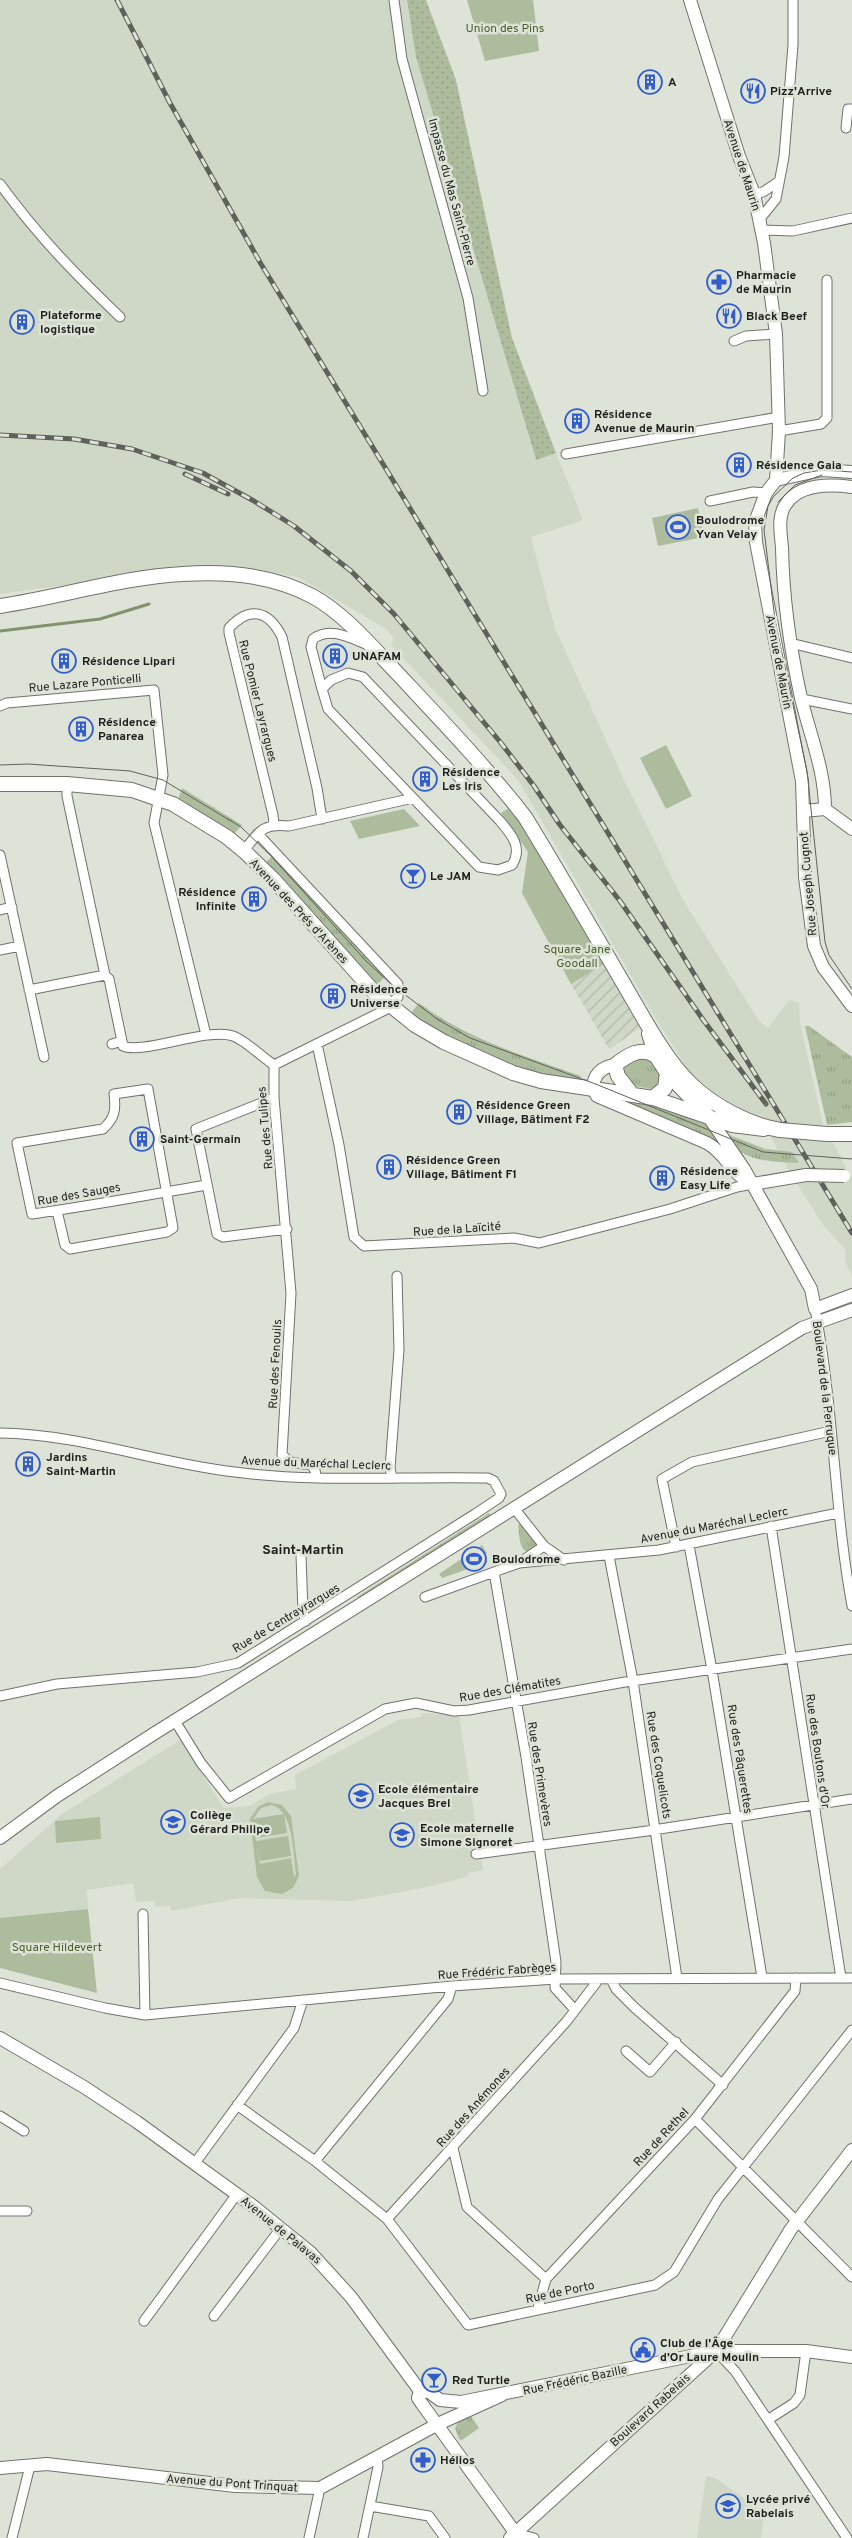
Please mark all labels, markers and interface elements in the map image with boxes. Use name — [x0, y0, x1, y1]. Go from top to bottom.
park label: Union des Pins — [466, 21, 544, 37]
building icon: A — [637, 69, 663, 95]
place label: A — [668, 75, 677, 91]
restaurant icon: Pizz'Arrive — [740, 78, 766, 104]
place label: Pizz'Arrive — [770, 84, 832, 100]
street label: Impasse du Mas Saint-Pierre — [424, 117, 478, 268]
street label: Avenue de Maurin — [719, 117, 763, 213]
place label: Pharmacie de Maurin — [736, 268, 797, 298]
pharmacy icon: Pharmacie de Maurin — [706, 269, 732, 295]
restaurant icon: Black Beef — [716, 303, 742, 329]
place label: Plateforme logistique — [40, 308, 102, 338]
building icon: Plateforme logistique — [9, 309, 35, 335]
place label: Black Beef — [746, 309, 808, 325]
place label: Résidence Avenue de Maurin — [594, 407, 695, 437]
building icon: Résidence Avenue de Maurin — [564, 408, 590, 434]
building icon: Résidence Gaia — [726, 452, 752, 478]
place label: Résidence Gaia — [756, 458, 842, 474]
place label: Boulodrome Yvan Velay — [696, 513, 764, 543]
sports icon: Boulodrome Yvan Velay — [665, 514, 691, 540]
street label: Avenue de Maurin — [761, 614, 795, 711]
street label: Rue Pomier Layrargues — [234, 638, 280, 764]
building icon: UNAFAM — [322, 643, 348, 669]
building icon: Résidence Lipari — [51, 648, 77, 674]
place label: UNAFAM — [352, 649, 401, 665]
place label: Résidence Lipari — [82, 654, 175, 670]
street label: Rue Lazare Ponticelli — [28, 671, 142, 697]
place label: Résidence Panarea — [98, 715, 156, 745]
building icon: Résidence Panarea — [68, 716, 94, 742]
place label: Résidence Les Iris — [442, 765, 500, 795]
building icon: Résidence Les Iris — [412, 766, 438, 792]
street label: Rue Joseph Cugnot — [796, 831, 822, 937]
street label: Avenue des Prés d'Arènes — [245, 855, 351, 968]
bar icon: Le JAM — [400, 863, 426, 889]
place label: Le JAM — [430, 869, 471, 885]
place label: Résidence Infinite — [178, 885, 236, 915]
building icon: Résidence Infinite — [241, 886, 267, 912]
park label: Square Jane Goodall — [543, 942, 611, 972]
place label: Résidence Universe — [350, 982, 408, 1012]
building icon: Résidence Universe — [320, 983, 346, 1009]
street label: Rue des Tulipes — [254, 1086, 278, 1170]
place label: Résidence Green Village, Bâtiment F2 — [476, 1098, 590, 1128]
building icon: Résidence Green Village, Bâtiment F2 — [446, 1099, 472, 1125]
building icon: Saint-Germain — [129, 1126, 155, 1152]
place label: Saint-Germain — [160, 1132, 241, 1148]
place label: Résidence Green Village, Bâtiment F1 — [406, 1153, 517, 1183]
building icon: Résidence Green Village, Bâtiment F1 — [376, 1154, 402, 1180]
place label: Résidence Easy Life — [680, 1164, 738, 1194]
building icon: Résidence Easy Life — [649, 1165, 675, 1191]
street label: Rue des Sauges — [36, 1180, 122, 1210]
street label: Rue de la Laïcité — [413, 1219, 502, 1241]
street label: Rue des Fenouils — [266, 1319, 286, 1409]
street label: Boulevard de la Perruque — [808, 1320, 840, 1456]
place label: Jardins Saint-Martin — [46, 1450, 116, 1480]
building icon: Jardins Saint-Martin — [15, 1451, 41, 1477]
street label: Avenue du Maréchal Leclerc — [241, 1453, 391, 1475]
street label: Avenue du Maréchal Leclerc — [639, 1504, 790, 1548]
district label: Saint-Martin — [262, 1542, 344, 1559]
sports icon: Boulodrome — [461, 1546, 487, 1572]
place label: Boulodrome — [492, 1552, 560, 1568]
street label: Rue de Centrayrargues — [230, 1580, 343, 1657]
street label: Rue des Clématites — [458, 1673, 562, 1707]
street label: Rue des Boutons d'Or — [801, 1693, 833, 1810]
street label: Rue des Pâquerettes — [722, 1703, 756, 1815]
street label: Rue des Coquelicots — [642, 1710, 674, 1820]
street label: Rue des Primevères — [523, 1720, 555, 1828]
place label: Ecole élémentaire Jacques Brel — [378, 1782, 479, 1812]
school or university icon: Ecole élémentaire Jacques Brel — [348, 1783, 374, 1809]
place label: Collège Gérard Philipe — [190, 1808, 270, 1838]
school or university icon: Collège Gérard Philipe — [160, 1809, 186, 1835]
place label: Ecole maternelle Simone Signoret — [420, 1821, 515, 1851]
school or university icon: Ecole maternelle Simone Signoret — [389, 1822, 415, 1848]
park label: Square Hildevert — [12, 1940, 102, 1956]
street label: Rue Frédéric Fabrèges — [437, 1960, 557, 1984]
street label: Rue des Anémones — [434, 2064, 514, 2151]
street label: Rue de Rethel — [630, 2105, 693, 2170]
street label: Avenue de Palavas — [237, 2193, 324, 2268]
street label: Rue de Porto — [524, 2278, 596, 2308]
place label: Club de l'Âge d'Or Laure Moulin — [660, 2336, 759, 2366]
public building icon: Club de l'Âge d'Or Laure Moulin — [630, 2337, 656, 2363]
street label: Rue Frédéric Bazille — [522, 2362, 629, 2400]
bar icon: Red Turtle — [421, 2367, 447, 2393]
street label: Boulevard Rabelais — [607, 2370, 694, 2451]
place label: Red Turtle — [452, 2373, 510, 2389]
pharmacy icon: Hélios — [410, 2447, 436, 2473]
place label: Hélios — [440, 2453, 475, 2469]
street label: Avenue du Pont Trinquat — [166, 2471, 298, 2497]
place label: Lycée privé Rabelais — [746, 2492, 811, 2522]
school or university icon: Lycée privé Rabelais — [715, 2493, 741, 2519]

